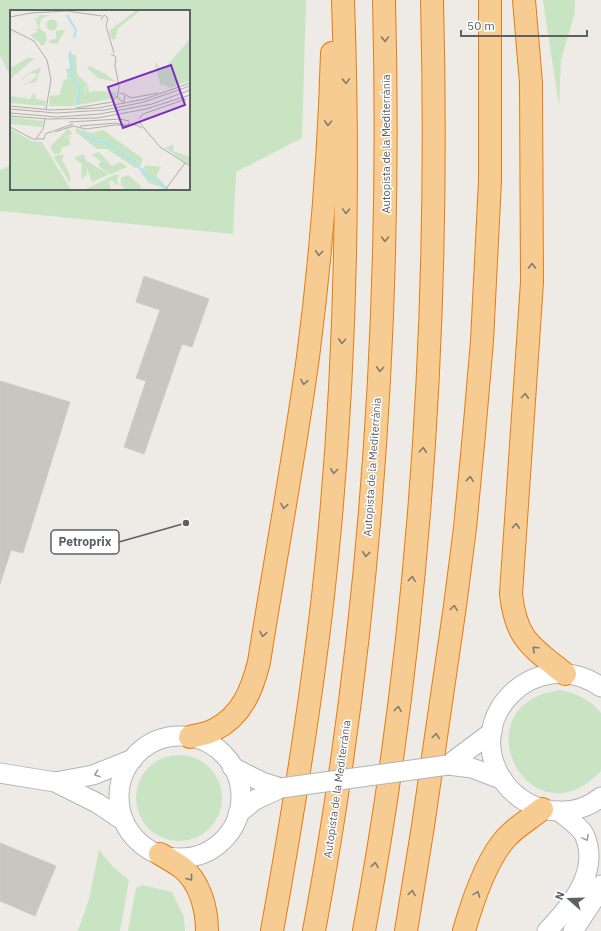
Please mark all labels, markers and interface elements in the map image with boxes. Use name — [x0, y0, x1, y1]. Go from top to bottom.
inset map — [10, 10, 190, 190]
scale bar — [461, 12, 587, 38]
text: 50 m — [467, 18, 495, 33]
one-way arrow — [381, 36, 389, 42]
street label: Autopista de la Mediterrània — [379, 74, 393, 214]
one-way arrow — [341, 78, 350, 84]
one-way arrow — [324, 120, 333, 126]
one-way arrow — [342, 208, 350, 214]
one-way arrow — [381, 236, 389, 242]
one-way arrow — [315, 250, 324, 256]
one-way arrow — [528, 263, 536, 269]
one-way arrow — [338, 338, 346, 344]
one-way arrow — [375, 366, 384, 372]
one-way arrow — [300, 379, 309, 385]
one-way arrow — [521, 393, 530, 399]
street label: Autopista de la Mediterrània — [360, 397, 384, 537]
one-way arrow — [419, 447, 428, 453]
one-way arrow — [330, 468, 339, 474]
one-way arrow — [465, 476, 474, 482]
one-way arrow — [280, 503, 289, 509]
one-way arrow — [511, 522, 520, 529]
callout: Petroprix — [51, 530, 119, 554]
text: Petroprix — [59, 534, 112, 549]
one-way arrow — [361, 551, 370, 557]
one-way arrow — [407, 576, 416, 582]
one-way arrow — [449, 605, 458, 611]
one-way arrow — [259, 631, 268, 637]
one-way arrow — [532, 646, 540, 653]
one-way arrow — [393, 706, 402, 712]
street label: Autopista de la Mediterrània — [320, 719, 354, 859]
one-way arrow — [431, 733, 440, 739]
one-way arrow — [93, 769, 100, 777]
one-way arrow — [581, 834, 589, 842]
one-way arrow — [370, 862, 379, 868]
one-way arrow — [185, 873, 192, 880]
north arrow — [549, 879, 589, 919]
one-way arrow — [407, 889, 416, 896]
text: N — [552, 889, 568, 902]
one-way arrow — [472, 891, 480, 898]

